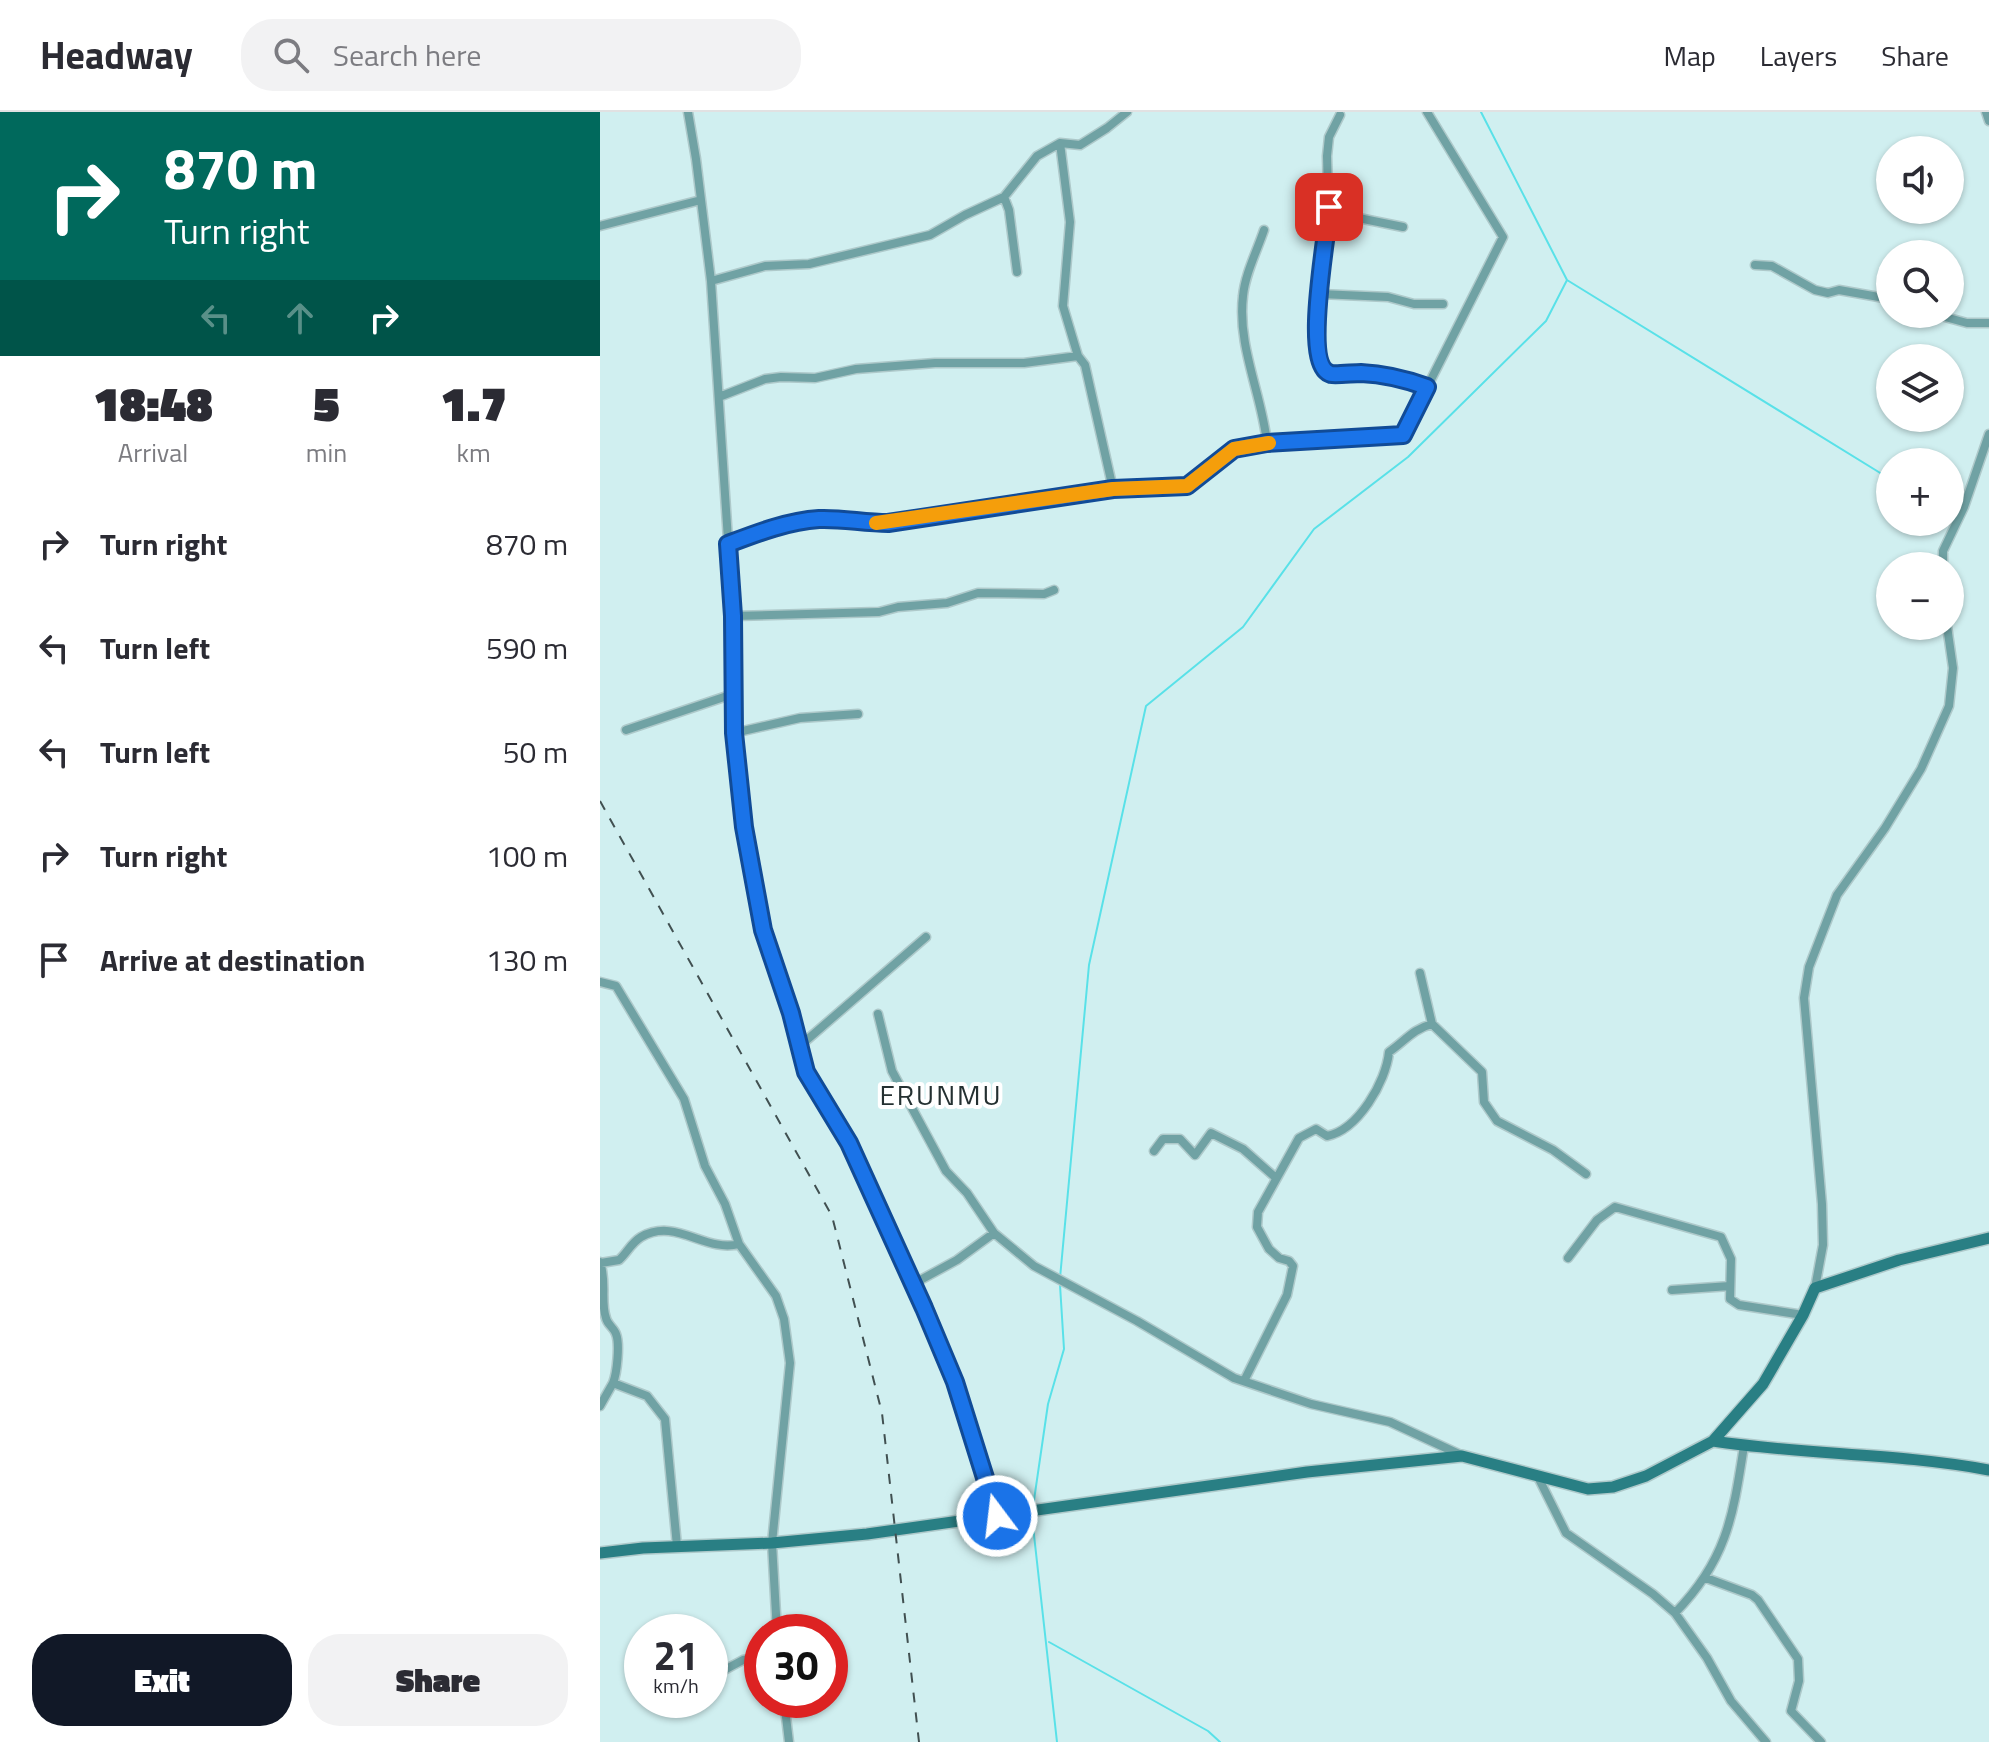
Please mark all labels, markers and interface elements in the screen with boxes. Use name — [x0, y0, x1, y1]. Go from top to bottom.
search box — [241, 19, 801, 91]
text: Headway — [40, 26, 193, 84]
text: Search here — [333, 32, 481, 78]
icon: search — [269, 33, 313, 77]
text: Map — [1663, 34, 1716, 77]
text: Layers — [1760, 34, 1837, 77]
text: Share — [1881, 34, 1949, 77]
text: 870 m — [164, 126, 317, 211]
map controls — [1876, 136, 1964, 640]
button: sound — [1876, 136, 1964, 224]
icon: right — [32, 144, 136, 248]
pin — [1295, 173, 1363, 241]
icon: arrive — [1307, 185, 1351, 229]
text: Turn right — [164, 203, 309, 258]
button: search — [1876, 240, 1964, 328]
icon: left — [194, 296, 238, 340]
icon: ahead — [278, 296, 322, 340]
icon: right — [362, 296, 406, 340]
button: layers — [1876, 344, 1964, 432]
text: 18:48 — [93, 367, 213, 440]
text: 5 — [313, 367, 340, 440]
text: 1.7 — [440, 367, 507, 440]
text: Arrival — [118, 433, 188, 472]
text: min — [306, 433, 347, 472]
text: km — [457, 433, 491, 472]
button: + — [1876, 448, 1964, 536]
text: Turn right — [100, 521, 228, 567]
text: 870 m — [486, 521, 568, 567]
icon: right — [32, 522, 76, 566]
button: − — [1876, 552, 1964, 640]
text: Turn left — [100, 625, 210, 671]
text: 590 m — [486, 625, 568, 671]
icon: left — [32, 626, 76, 670]
text: Turn left — [100, 729, 210, 775]
text: 50 m — [503, 729, 568, 775]
icon: left — [32, 730, 76, 774]
text: Turn right — [100, 833, 228, 879]
text: 100 m — [486, 833, 568, 879]
icon: right — [32, 834, 76, 878]
text: Arrive at destination — [100, 937, 365, 983]
text: 130 m — [486, 937, 568, 983]
icon: arrive — [32, 938, 76, 982]
district label: ERUNMU — [879, 1073, 1003, 1116]
position arrow — [955, 1474, 1039, 1558]
speed limit sign: 30 — [744, 1614, 848, 1718]
text: 21 — [654, 1625, 698, 1686]
button: Exit — [32, 1634, 292, 1726]
button: Share — [308, 1634, 568, 1726]
text: km/h — [653, 1670, 699, 1701]

